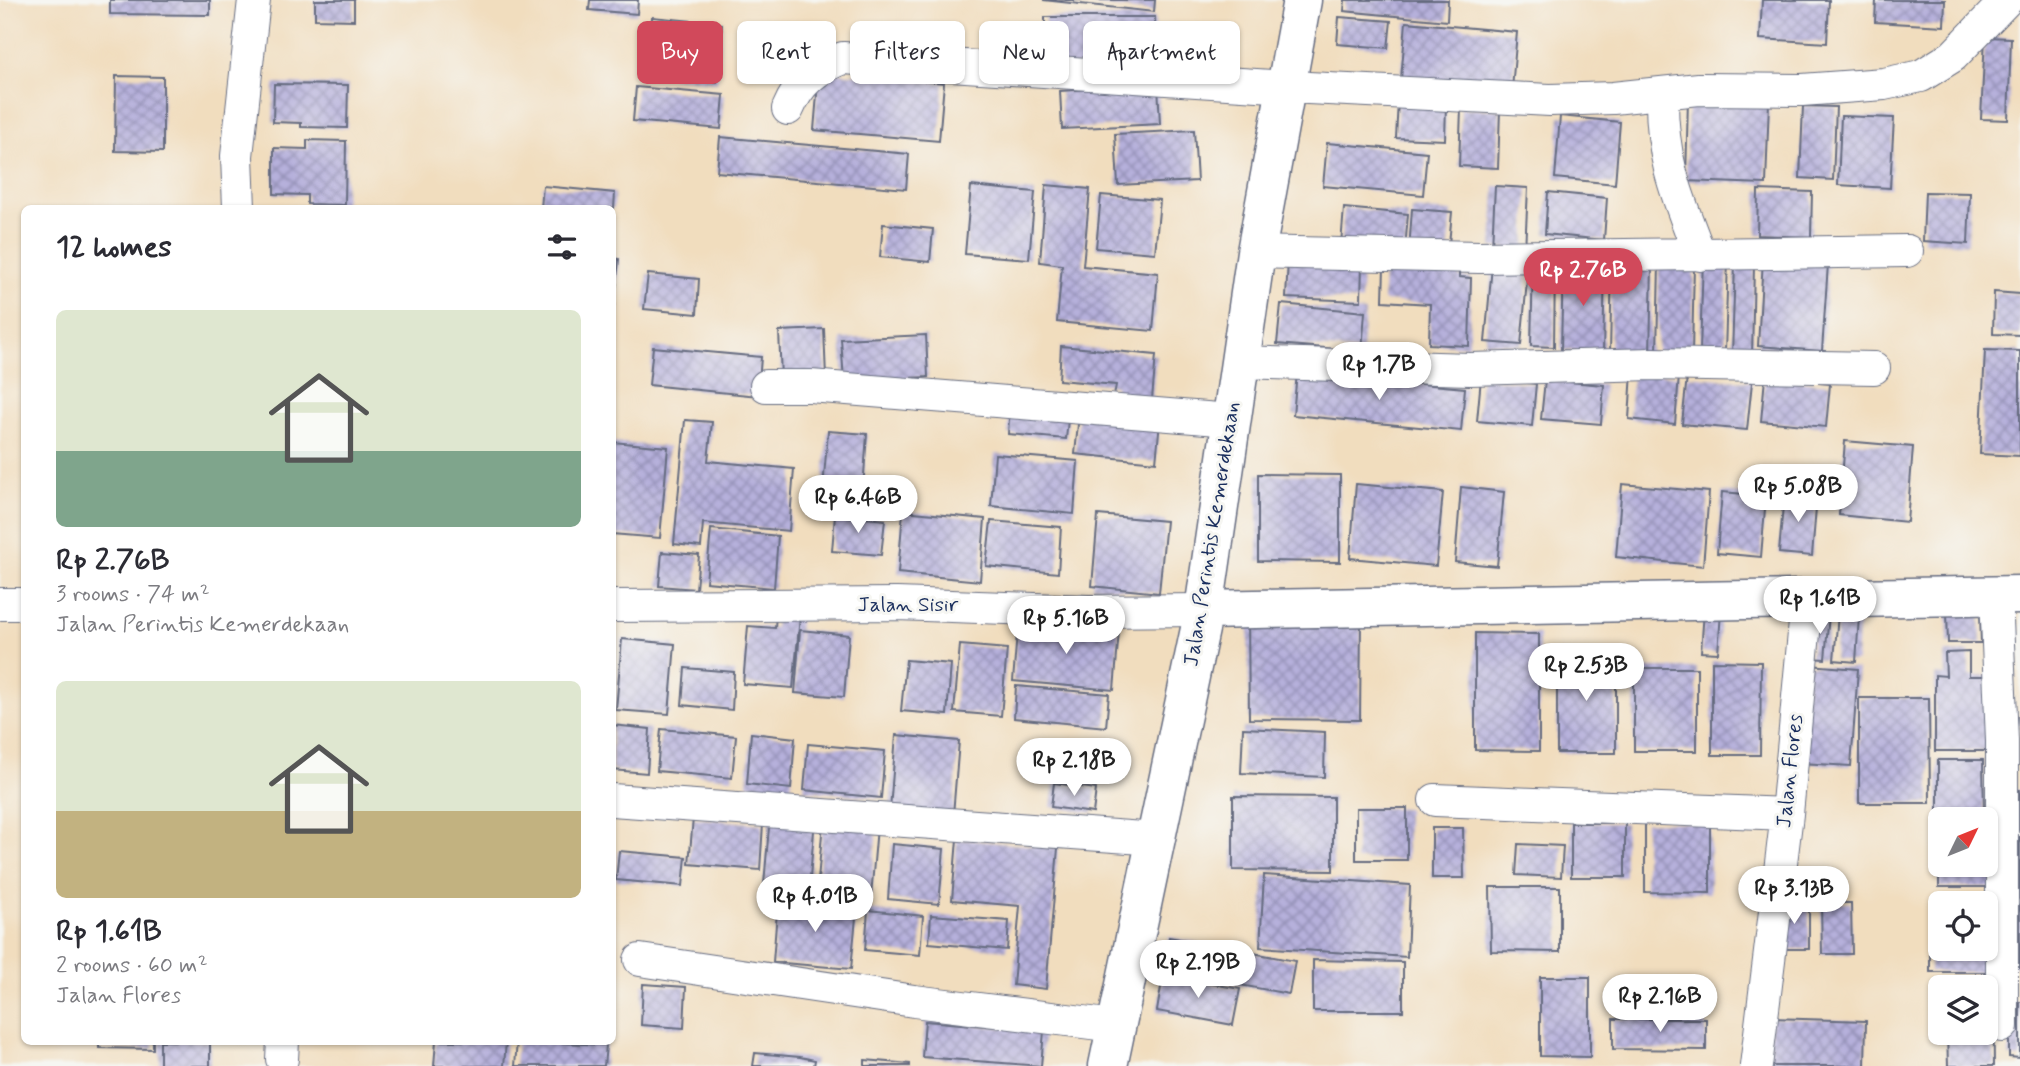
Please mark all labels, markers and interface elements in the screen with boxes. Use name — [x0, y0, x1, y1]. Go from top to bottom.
chip: Buy — [637, 21, 723, 84]
chip: Rent — [737, 21, 836, 84]
chip: Filters — [850, 21, 965, 84]
chip: New — [979, 21, 1069, 84]
chip: Apartment — [1083, 21, 1240, 84]
text: 12 homes — [56, 228, 172, 267]
icon: filters — [543, 228, 581, 266]
pin: Rp 2.76B — [1511, 248, 1655, 308]
text: Rp 2.76B — [1540, 256, 1627, 286]
pin: Rp 1.7B — [1314, 342, 1444, 402]
text: Rp 1.7B — [1342, 350, 1416, 380]
icon: home — [256, 355, 382, 481]
street label: Jalan Perintis Kemerdekaan — [1177, 400, 1247, 668]
pin: Rp 5.08B — [1726, 464, 1870, 524]
text: Rp 5.08B — [1754, 472, 1842, 502]
pin: Rp 6.46B — [786, 476, 930, 535]
text: Rp 6.46B — [815, 483, 901, 513]
text: Rp 2.76B — [56, 541, 169, 580]
pin: Rp 1.61B — [1748, 576, 1892, 636]
text: 3 rooms · 74 m² — [56, 580, 210, 610]
text: Rp 1.61B — [1780, 584, 1860, 614]
street label: Jalan Sisir — [858, 591, 959, 619]
pin: Rp 5.16B — [994, 596, 1138, 656]
text: Rp 5.16B — [1023, 604, 1109, 634]
text: Jalan Perintis Kemerdekaan — [56, 610, 349, 640]
pin: Rp 2.53B — [1514, 644, 1658, 703]
text: Rp 2.53B — [1544, 651, 1628, 681]
street label: Jalan Flores — [1770, 713, 1810, 829]
icon: home — [256, 726, 382, 852]
pin: Rp 2.18B — [1002, 738, 1146, 798]
text: Rp 2.18B — [1032, 746, 1116, 776]
north arrow — [1928, 807, 1998, 877]
map controls — [1928, 807, 1998, 1045]
pin: Rp 3.13B — [1722, 866, 1866, 926]
pin: Rp 4.01B — [743, 874, 887, 934]
text: Rp 3.13B — [1754, 874, 1834, 904]
text: Rp 4.01B — [772, 882, 858, 912]
button: locate — [1928, 891, 1998, 961]
text: Rp 1.61B — [56, 912, 162, 951]
pin: Rp 2.19B — [1126, 940, 1270, 1000]
text: Rp 2.19B — [1156, 948, 1240, 978]
text: 2 rooms · 60 m² — [56, 951, 208, 981]
pin: Rp 2.16B — [1588, 974, 1732, 1034]
button: layers — [1928, 975, 1998, 1045]
text: Jalan Flores — [56, 981, 181, 1011]
text: Rp 2.16B — [1618, 982, 1702, 1012]

